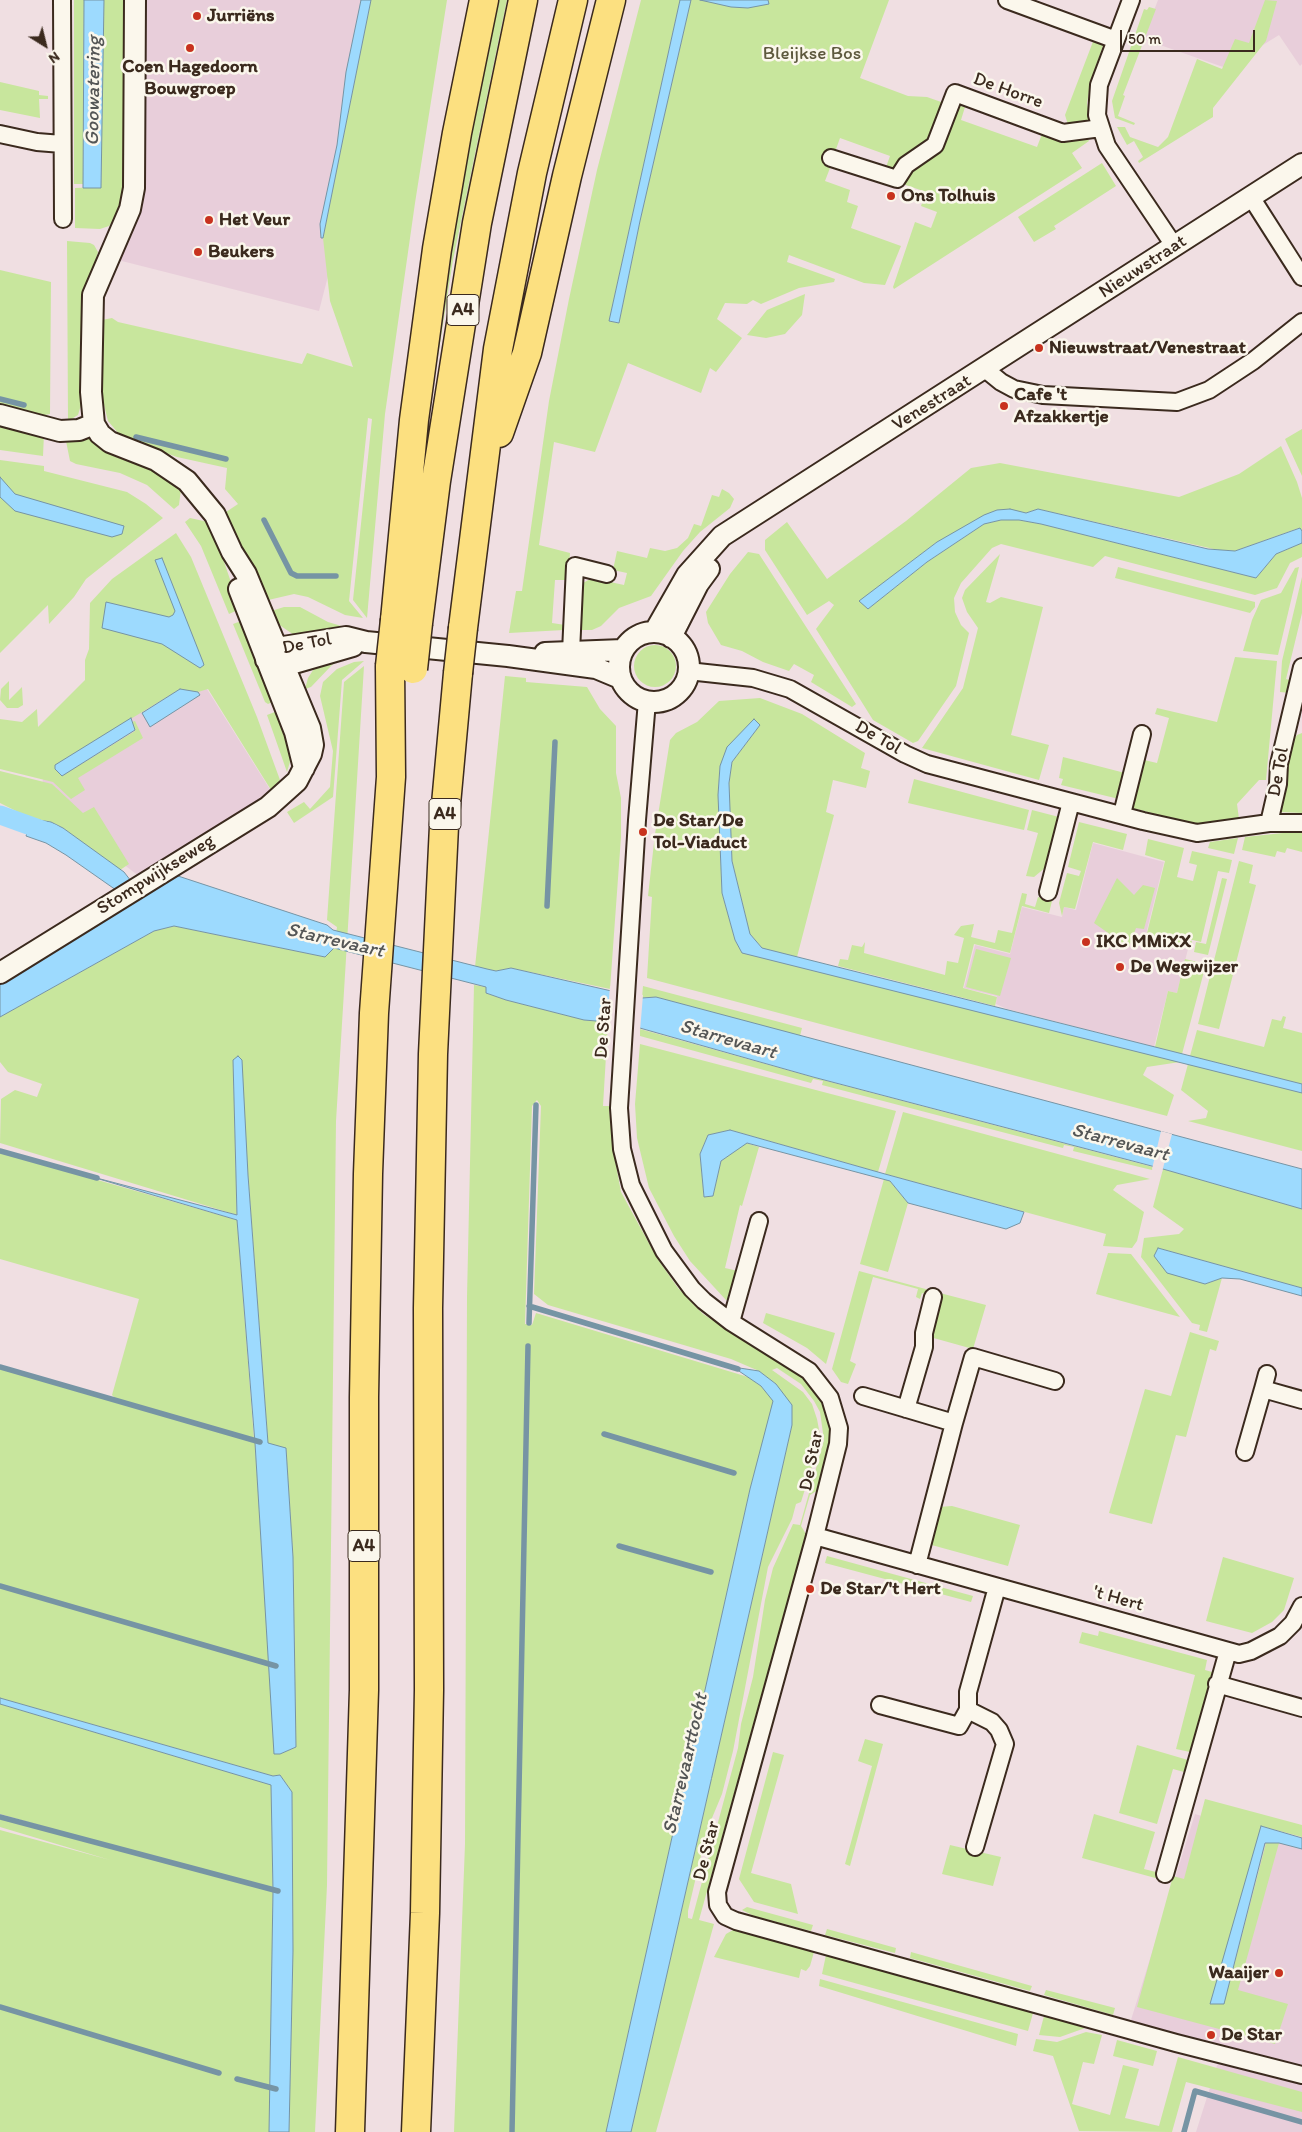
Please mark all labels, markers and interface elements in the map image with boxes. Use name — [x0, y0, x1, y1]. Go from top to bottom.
place label: Jurriëns — [207, 5, 275, 27]
marker: Jurriëns — [191, 10, 203, 22]
north arrow — [20, 20, 70, 70]
scale bar — [1122, 20, 1257, 52]
text: 50 m — [1128, 30, 1161, 48]
water label: Goowatering — [81, 36, 107, 146]
marker: Coen Hagedoorn Bouwgroep — [184, 42, 196, 54]
park label: Bleijkse Bos — [763, 43, 861, 65]
text: N — [45, 48, 63, 67]
place label: Coen Hagedoorn Bouwgroep — [122, 56, 258, 100]
street label: De Horre — [970, 68, 1046, 114]
place label: Ons Tolhuis — [901, 185, 996, 207]
marker: Ons Tolhuis — [885, 190, 897, 202]
place label: Het Veur — [219, 209, 290, 231]
marker: Het Veur — [203, 214, 215, 226]
street label: Nieuwstraat — [1095, 230, 1191, 304]
place label: Beukers — [208, 241, 274, 263]
marker: Beukers — [192, 246, 204, 258]
road number: A4 — [447, 294, 479, 326]
place label: Nieuwstraat/Venestraat — [1049, 337, 1246, 359]
marker: Nieuwstraat/Venestraat — [1033, 342, 1045, 354]
street label: Venestraat — [888, 370, 976, 436]
place label: Cafe 't Afzakkertje — [1014, 384, 1109, 428]
marker: Cafe 't Afzakkertje — [998, 400, 1010, 412]
street label: De Tol — [280, 628, 334, 660]
street label: De Tol — [851, 716, 905, 760]
street label: De Tol — [1263, 745, 1295, 799]
road number: A4 — [429, 799, 461, 830]
place label: De Star/De Tol-Viaduct — [653, 810, 747, 854]
marker: De Star/De Tol-Viaduct — [637, 826, 649, 838]
street label: Stompwijkseweg — [93, 830, 219, 920]
water label: Starrevaart — [284, 918, 386, 964]
place label: IKC MMiXX — [1096, 931, 1191, 953]
marker: IKC MMiXX — [1080, 936, 1092, 948]
place label: De Wegwijzer — [1130, 956, 1238, 978]
marker: De Wegwijzer — [1114, 961, 1126, 973]
street label: De Star — [591, 997, 617, 1059]
water label: Starrevaart — [677, 1015, 779, 1065]
water label: Starrevaart — [1069, 1119, 1171, 1167]
street label: De Star — [795, 1429, 829, 1493]
road number: A4 — [348, 1530, 380, 1562]
place label: De Star/'t Hert — [820, 1578, 941, 1600]
street label: 't Hert — [1090, 1581, 1146, 1617]
marker: De Star/'t Hert — [804, 1583, 816, 1595]
water label: Starrevaarttocht — [658, 1691, 714, 1837]
street label: De Star — [689, 1819, 725, 1883]
place label: Waaijer — [1208, 1962, 1269, 1984]
marker: Waaijer — [1273, 1967, 1285, 1979]
place label: De Star — [1221, 2024, 1282, 2046]
marker: De Star — [1205, 2029, 1217, 2041]

